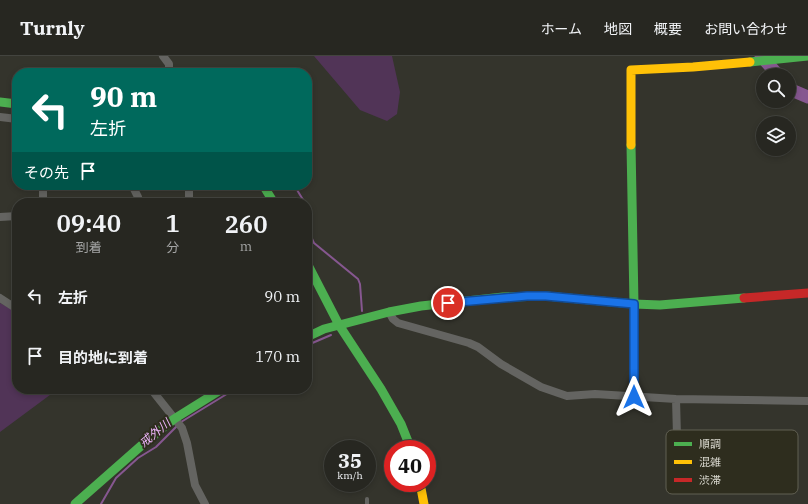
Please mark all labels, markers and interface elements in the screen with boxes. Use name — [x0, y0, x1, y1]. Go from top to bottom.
text: Turnly — [20, 16, 85, 40]
text: ホーム — [540, 20, 582, 38]
text: 地図 — [604, 20, 632, 38]
text: 概要 — [654, 20, 682, 38]
text: お問い合わせ — [704, 20, 788, 38]
map controls — [756, 68, 796, 156]
button: search — [756, 68, 796, 108]
text: 90 m — [90, 78, 157, 115]
icon: left — [24, 84, 76, 136]
button: layers — [756, 116, 796, 156]
text: 左折 — [90, 117, 126, 140]
icon: arrive — [77, 160, 99, 182]
text: その先 — [24, 163, 69, 182]
text: 09:40 — [56, 207, 121, 239]
text: 1 — [166, 207, 180, 239]
text: 260 — [224, 208, 268, 240]
text: m — [240, 238, 252, 255]
text: 到着 — [76, 239, 102, 256]
text: 分 — [166, 239, 179, 256]
icon: left — [24, 285, 46, 307]
pin — [431, 286, 465, 320]
text: 90 m — [264, 287, 300, 306]
text: 左折 — [58, 288, 88, 307]
icon: arrive — [437, 292, 459, 314]
icon: arrive — [24, 345, 46, 367]
text: 170 m — [255, 347, 300, 366]
text: 目的地に到着 — [58, 348, 148, 367]
position arrow — [613, 376, 655, 418]
water label: 戒外川 — [136, 414, 175, 450]
legend — [666, 430, 798, 494]
text: 順調 — [699, 437, 721, 451]
speed limit sign: 40 — [384, 440, 436, 492]
text: 35 — [338, 447, 362, 474]
text: 混雑 — [699, 455, 721, 469]
text: km/h — [337, 469, 363, 482]
text: 渋滞 — [699, 473, 721, 487]

